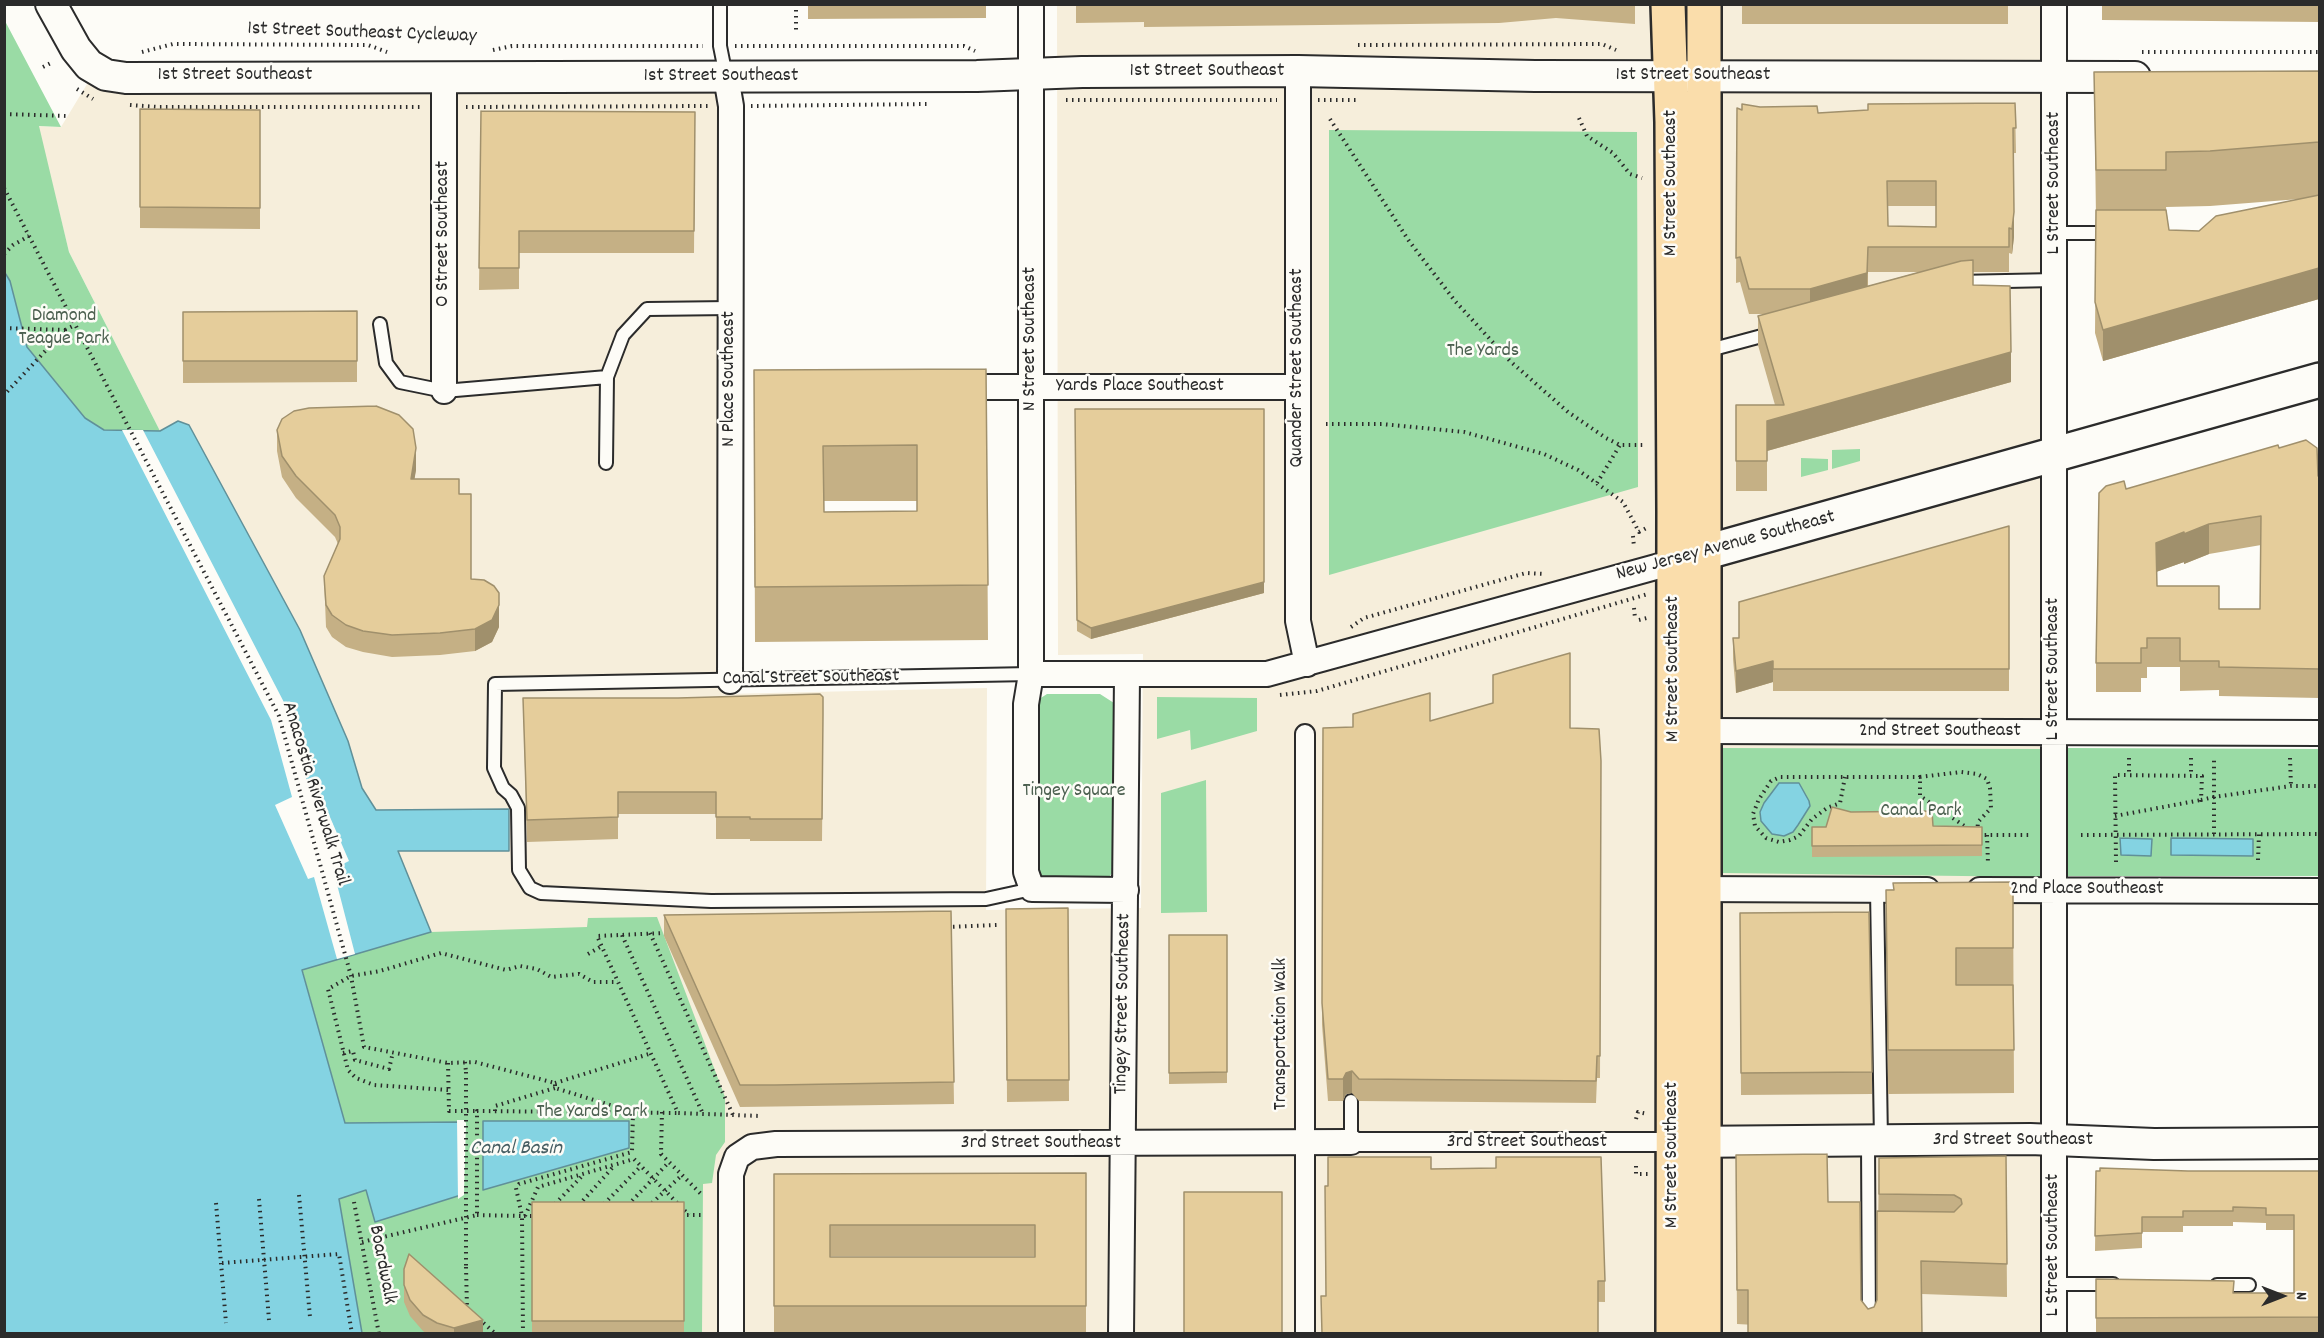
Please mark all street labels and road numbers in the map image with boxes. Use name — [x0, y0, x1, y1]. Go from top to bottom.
street label: 1st Street Southeast Cycleway — [247, 18, 477, 50]
street label: 1st Street Southeast — [1130, 60, 1284, 84]
street label: 1st Street Southeast — [158, 64, 312, 88]
street label: 1st Street Southeast — [1616, 64, 1770, 88]
street label: 1st Street Southeast — [644, 65, 798, 89]
street label: M Street Southeast — [1660, 110, 1684, 256]
street label: L Street Southeast — [2043, 112, 2067, 254]
street label: O Street Southeast — [432, 161, 456, 307]
street label: N Street Southeast — [1019, 267, 1043, 411]
street label: Quander Street Southeast — [1286, 268, 1310, 468]
street label: N Place Southeast — [718, 311, 742, 447]
street label: Yards Place Southeast — [1056, 375, 1224, 399]
street label: New Jersey Avenue Southeast — [1614, 506, 1838, 588]
street label: M Street Southeast — [1662, 596, 1686, 742]
street label: L Street Southeast — [2042, 598, 2066, 740]
street label: Canal Street Southeast — [722, 665, 900, 693]
street label: Anacostia Riverwalk Trail — [275, 699, 353, 889]
street label: 2nd Street Southeast — [1859, 720, 2021, 744]
street label: 2nd Place Southeast — [2010, 878, 2164, 902]
street label: Tingey Street Southeast — [1110, 913, 1138, 1095]
street label: Transportation Walk — [1270, 958, 1294, 1110]
street label: M Street Southeast — [1661, 1082, 1685, 1228]
street label: 3rd Street Southeast — [1933, 1129, 2093, 1153]
street label: 3rd Street Southeast — [1447, 1131, 1607, 1155]
street label: 3rd Street Southeast — [961, 1132, 1121, 1156]
street label: L Street Southeast — [2042, 1174, 2066, 1316]
street label: Boardwalk — [362, 1224, 400, 1306]

